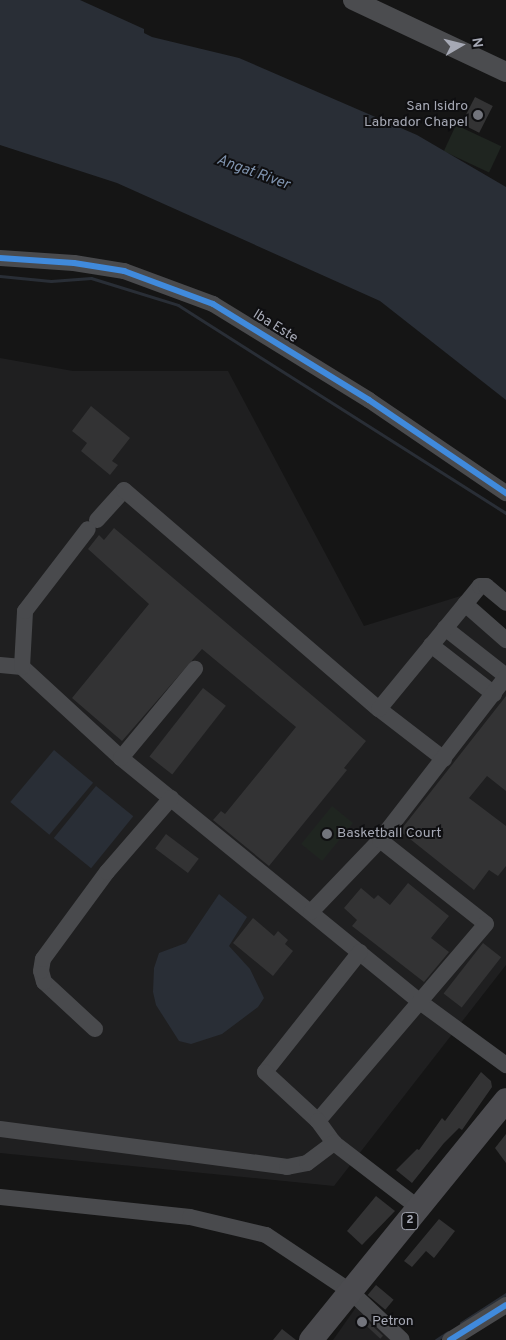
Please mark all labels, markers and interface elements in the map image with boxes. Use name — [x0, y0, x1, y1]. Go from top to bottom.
north arrow — [436, 20, 486, 70]
text: N — [467, 37, 485, 49]
place label: San Isidro Labrador Chapel — [364, 99, 468, 132]
marker: San Isidro Labrador Chapel — [472, 109, 484, 121]
water label: Angat River — [214, 151, 292, 195]
street label: Iba Este — [249, 307, 301, 347]
place label: Basketball Court — [337, 826, 442, 842]
marker: Basketball Court — [321, 828, 333, 840]
road number: 2 — [401, 1212, 419, 1230]
place label: Petron — [372, 1314, 414, 1330]
marker: Petron — [356, 1316, 368, 1328]

